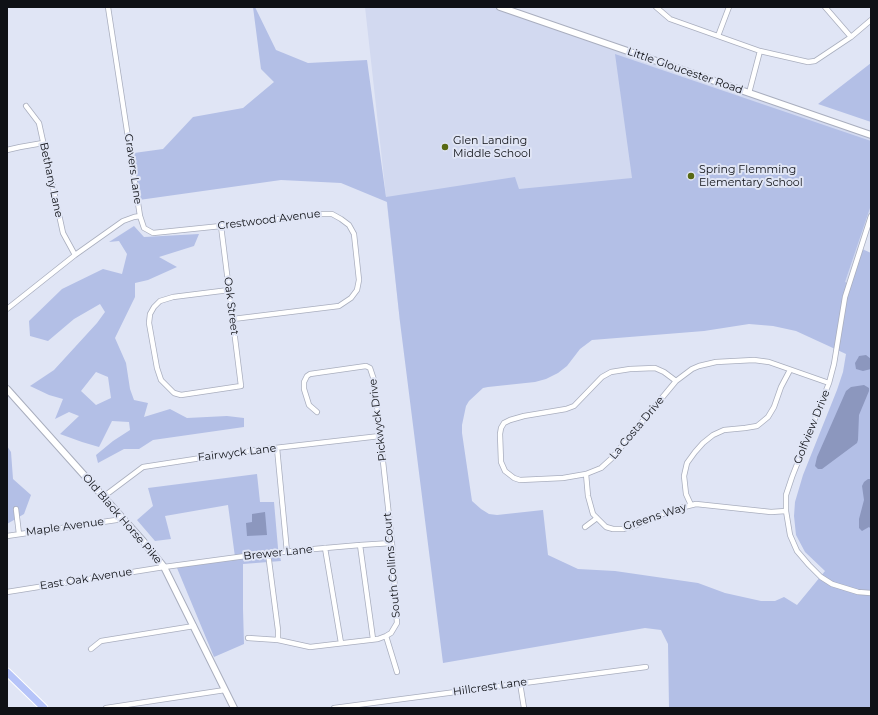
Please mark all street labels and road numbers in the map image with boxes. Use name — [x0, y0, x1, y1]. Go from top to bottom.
street label: Little Gloucester Road — [625, 45, 745, 97]
street label: Gravers Lane — [122, 133, 144, 205]
street label: Bethany Lane — [37, 141, 65, 219]
street label: Crestwood Avenue — [217, 207, 321, 233]
street label: Oak Street — [221, 276, 241, 336]
street label: Pickwyck Drive — [366, 378, 390, 462]
street label: Golfview Drive — [791, 388, 833, 466]
street label: La Costa Drive — [607, 394, 667, 462]
street label: Fairwyck Lane — [197, 442, 277, 464]
street label: Old Black Horse Pike — [79, 471, 165, 567]
street label: Greens Way — [622, 501, 688, 533]
street label: South Collins Court — [381, 512, 403, 618]
street label: Maple Avenue — [25, 515, 105, 539]
street label: Brewer Lane — [243, 543, 313, 563]
street label: East Oak Avenue — [39, 565, 133, 593]
street label: Hillcrest Lane — [452, 675, 528, 699]

